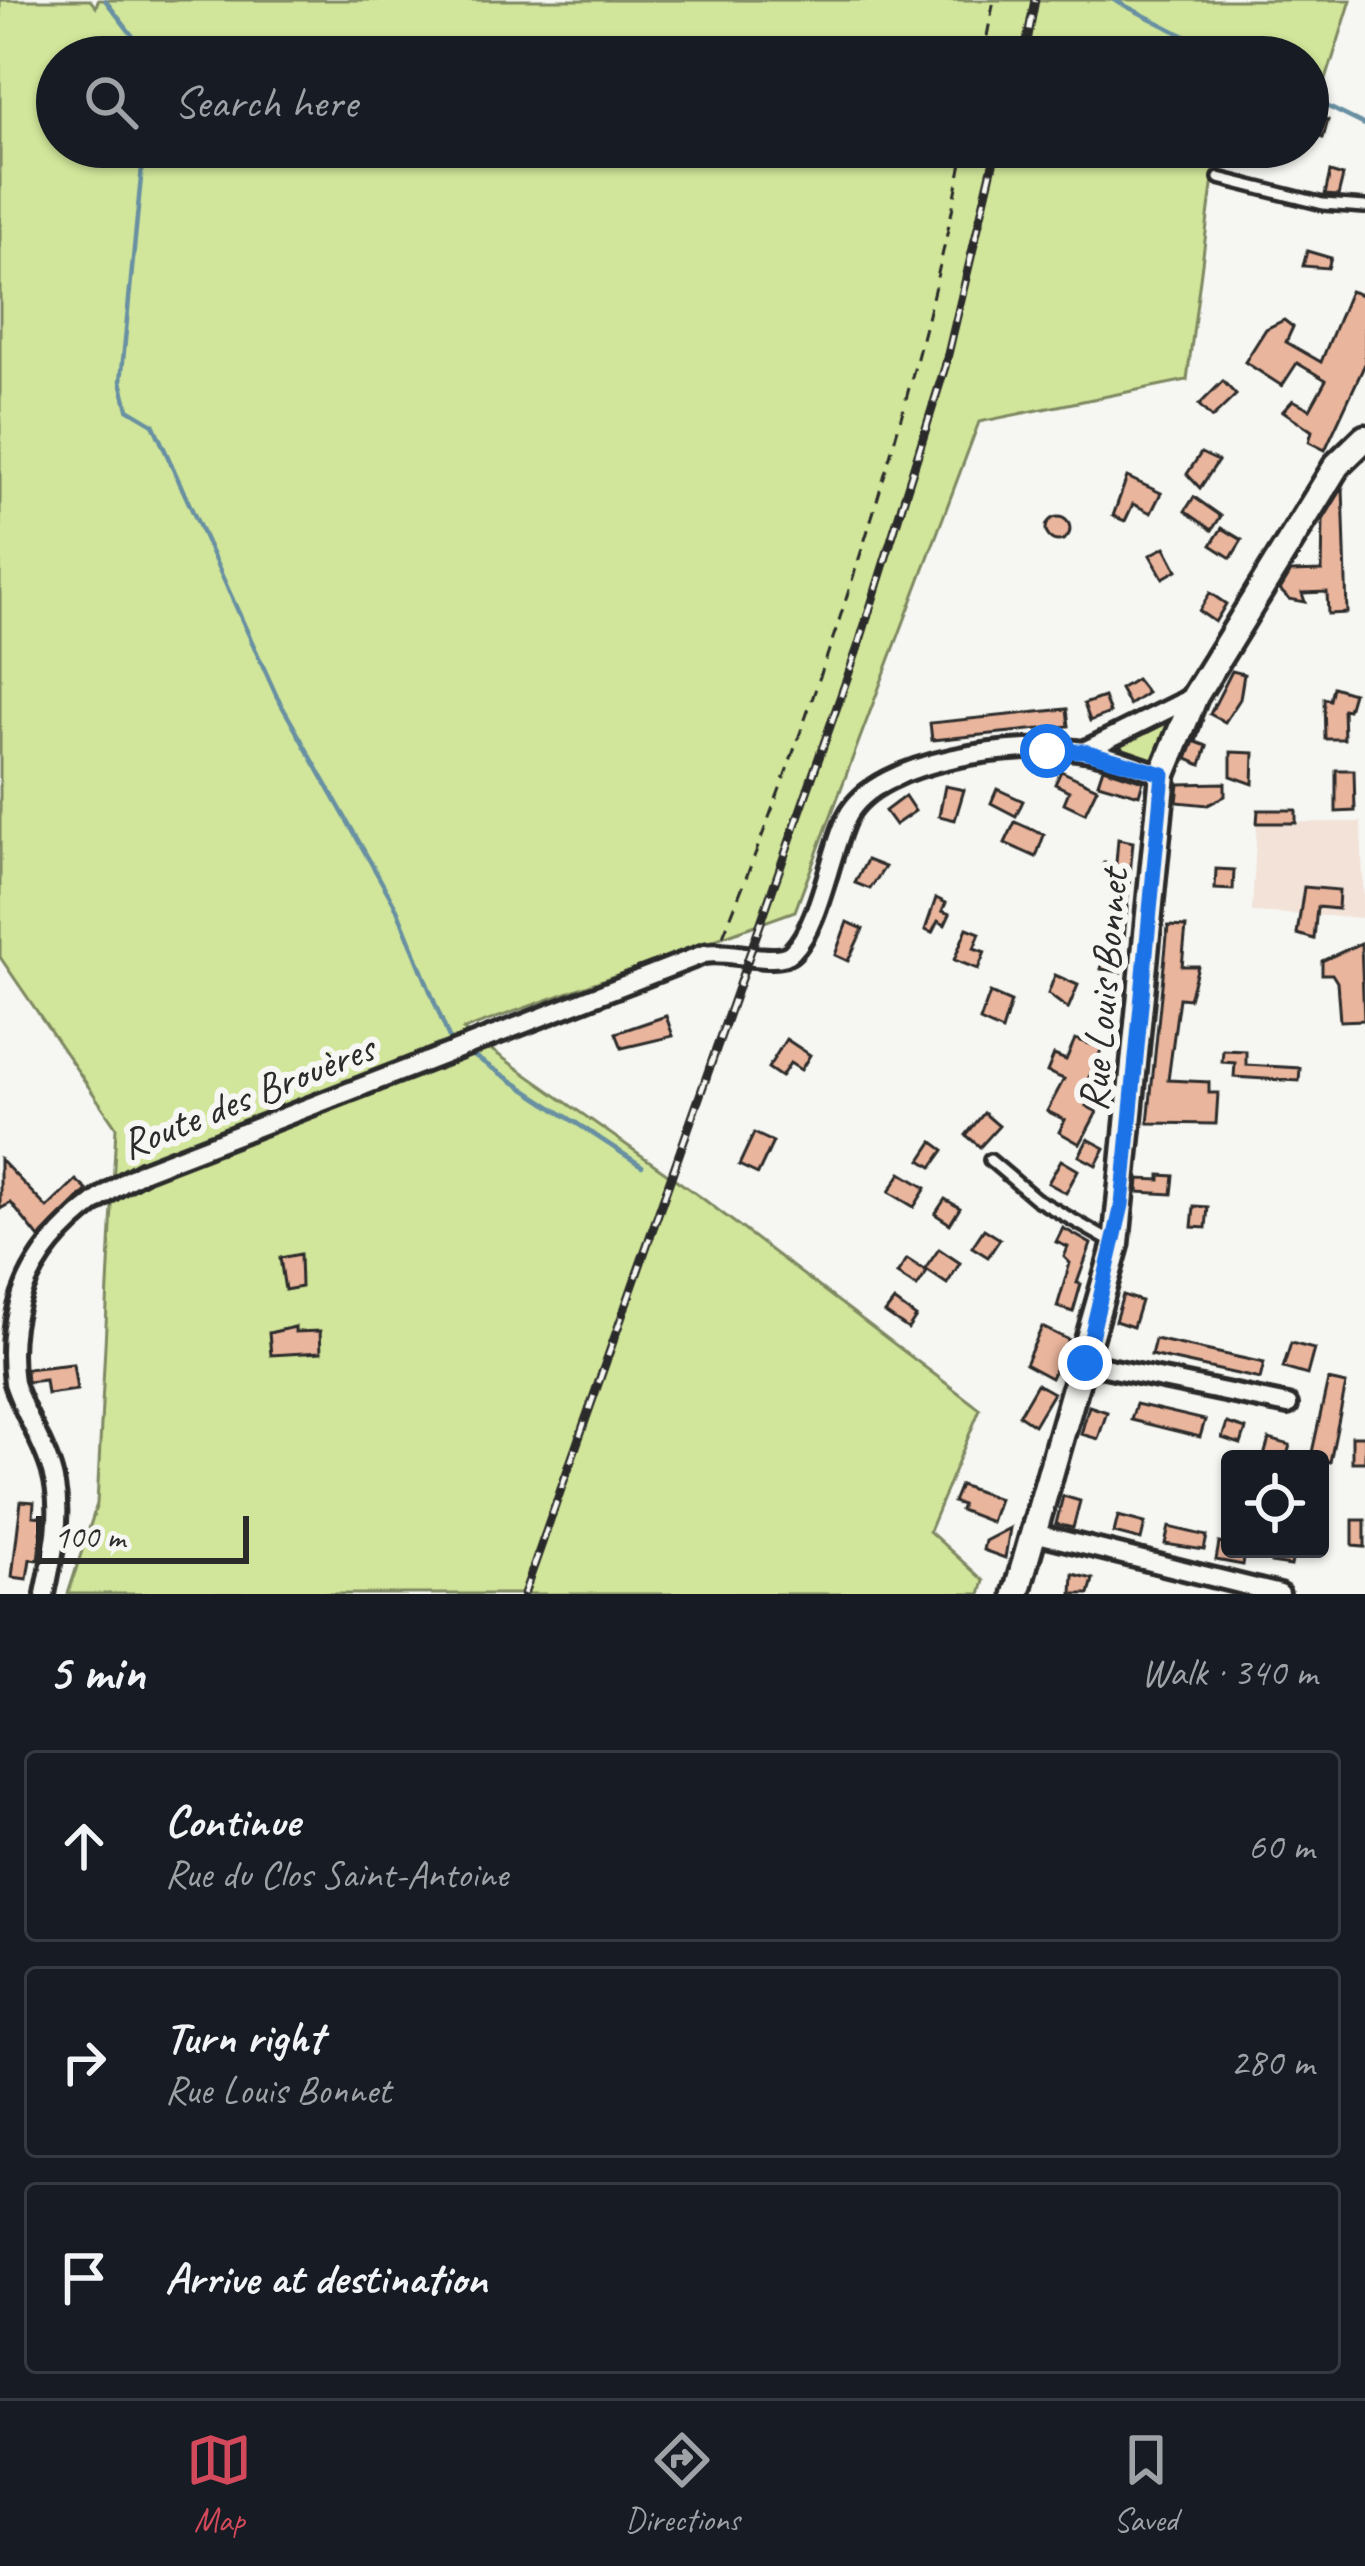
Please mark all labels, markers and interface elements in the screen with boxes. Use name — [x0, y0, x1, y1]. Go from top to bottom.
search box — [36, 36, 1329, 168]
icon: search — [78, 69, 144, 135]
text: Search here — [174, 74, 357, 131]
route start — [1020, 724, 1074, 778]
street label: Rue Louis Bonnet — [1067, 863, 1141, 1113]
street label: Route des Brouères — [113, 1020, 386, 1171]
route end — [1058, 1336, 1112, 1390]
map controls — [1221, 1450, 1329, 1558]
button: locate — [1221, 1450, 1329, 1558]
scale bar — [36, 1510, 249, 1563]
text: 100 m — [54, 1516, 125, 1558]
text: 5 min — [48, 1640, 145, 1704]
text: Walk · 340 m — [1141, 1648, 1317, 1697]
text: Continue — [165, 1793, 299, 1850]
icon: ahead — [51, 1813, 117, 1879]
text: 60 m — [1248, 1822, 1314, 1871]
text: Rue du Clos Saint-Antoine — [165, 1850, 508, 1899]
text: Turn right — [165, 2009, 323, 2066]
icon: right — [51, 2029, 117, 2095]
text: 280 m — [1230, 2038, 1314, 2087]
text: Rue Louis Bonnet — [165, 2066, 391, 2115]
icon: arrive — [51, 2245, 117, 2311]
text: Arrive at destination — [165, 2250, 487, 2307]
tab: Map — [186, 2427, 252, 2541]
tab: Directions — [625, 2427, 740, 2541]
tab: Saved — [1113, 2427, 1179, 2541]

